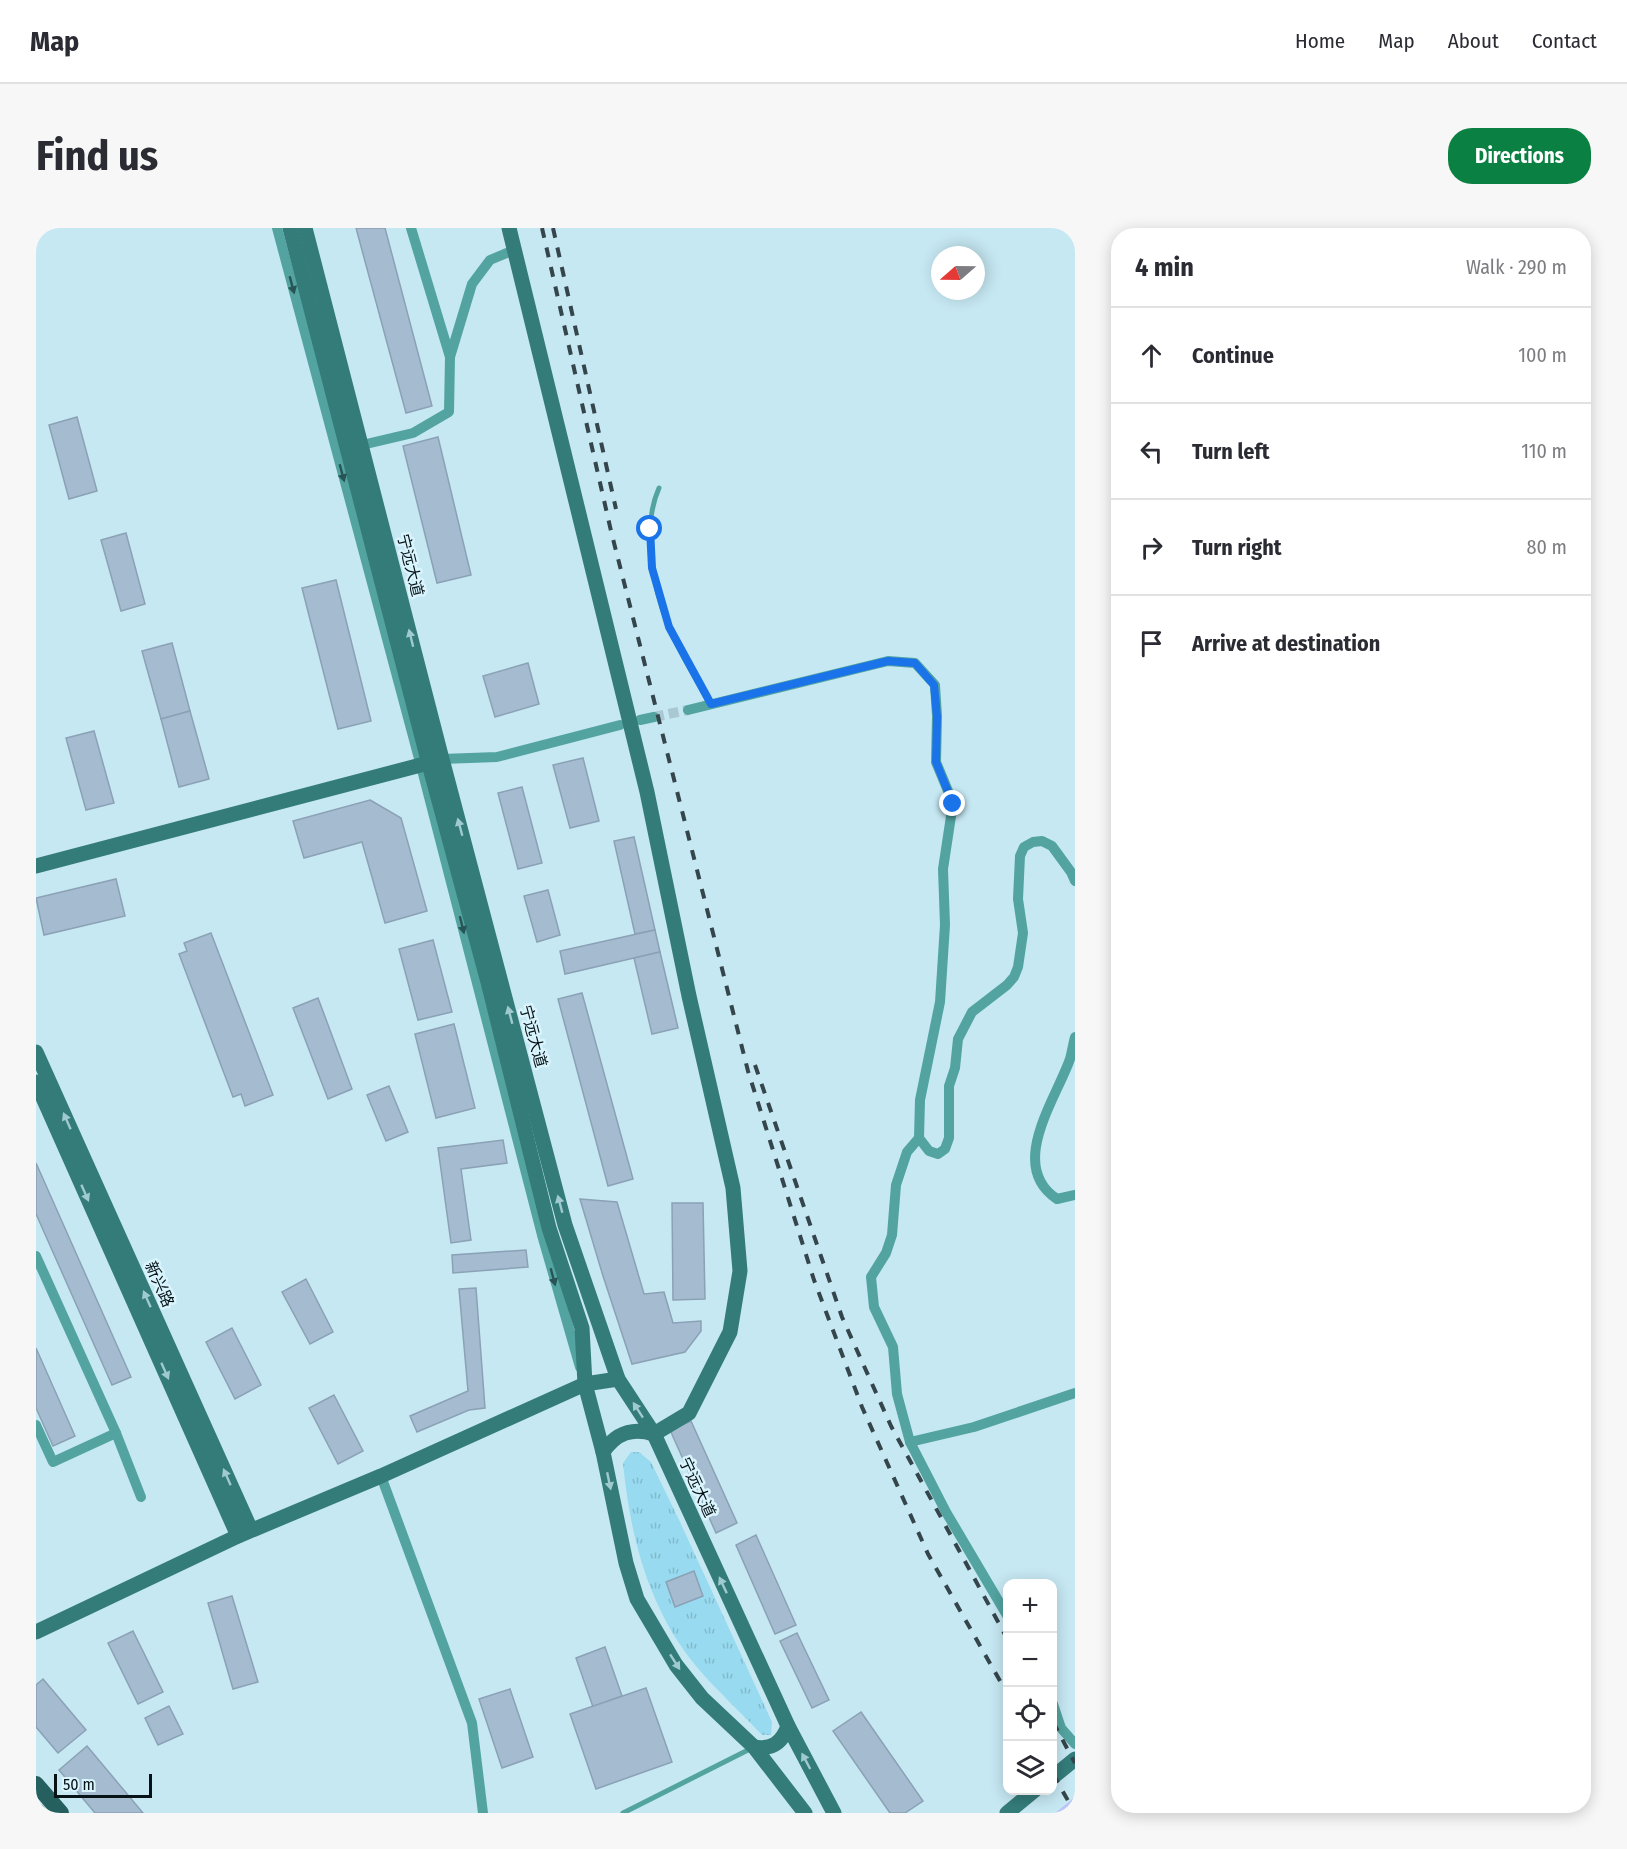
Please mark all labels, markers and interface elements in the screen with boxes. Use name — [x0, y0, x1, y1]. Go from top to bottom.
text: Map — [30, 25, 79, 58]
text: Home — [1295, 28, 1345, 54]
text: Map — [1378, 28, 1415, 54]
text: About — [1448, 28, 1499, 54]
text: Contact — [1532, 28, 1597, 54]
button: Directions — [1448, 128, 1591, 184]
text: Find us — [36, 131, 158, 181]
north arrow — [931, 246, 985, 300]
text: 4 min — [1135, 252, 1194, 283]
text: Walk · 290 m — [1466, 255, 1567, 279]
one-way arrow — [288, 276, 297, 294]
icon: ahead — [1135, 339, 1168, 372]
text: Continue — [1192, 342, 1274, 369]
text: 100 m — [1518, 343, 1567, 367]
icon: left — [1135, 435, 1168, 468]
text: Turn left — [1192, 438, 1270, 465]
text: 110 m — [1521, 439, 1567, 463]
one-way arrow — [338, 464, 348, 482]
route start — [636, 515, 662, 541]
icon: right — [1135, 531, 1168, 564]
street label: 宁远大道 — [394, 532, 427, 598]
text: Turn right — [1192, 534, 1281, 561]
text: 80 m — [1527, 535, 1567, 559]
icon: arrive — [1135, 627, 1168, 660]
one-way arrow — [406, 629, 415, 647]
text: Arrive at destination — [1192, 630, 1380, 657]
route end — [939, 790, 965, 816]
one-way arrow — [455, 818, 464, 836]
one-way arrow — [458, 916, 467, 934]
street label: 宁远大道 — [516, 1003, 551, 1070]
one-way arrow — [505, 1006, 515, 1025]
one-way arrow — [62, 1111, 72, 1129]
one-way arrow — [81, 1184, 90, 1201]
one-way arrow — [554, 1195, 564, 1213]
street label: 新兴路 — [141, 1258, 178, 1310]
one-way arrow — [549, 1267, 559, 1286]
one-way arrow — [142, 1289, 152, 1307]
one-way arrow — [160, 1362, 170, 1380]
one-way arrow — [633, 1402, 644, 1418]
street label: 宁远大道 — [675, 1454, 720, 1520]
one-way arrow — [222, 1467, 232, 1485]
one-way arrow — [605, 1472, 614, 1491]
one-way arrow — [719, 1576, 728, 1593]
map controls — [1003, 1579, 1057, 1795]
button: + — [1003, 1579, 1057, 1633]
button: − — [1003, 1633, 1057, 1687]
one-way arrow — [670, 1654, 681, 1670]
button: locate — [1003, 1687, 1057, 1741]
button: layers — [1003, 1741, 1057, 1795]
one-way arrow — [802, 1753, 811, 1770]
scale bar — [54, 1771, 152, 1798]
text: 50 m — [63, 1775, 95, 1794]

